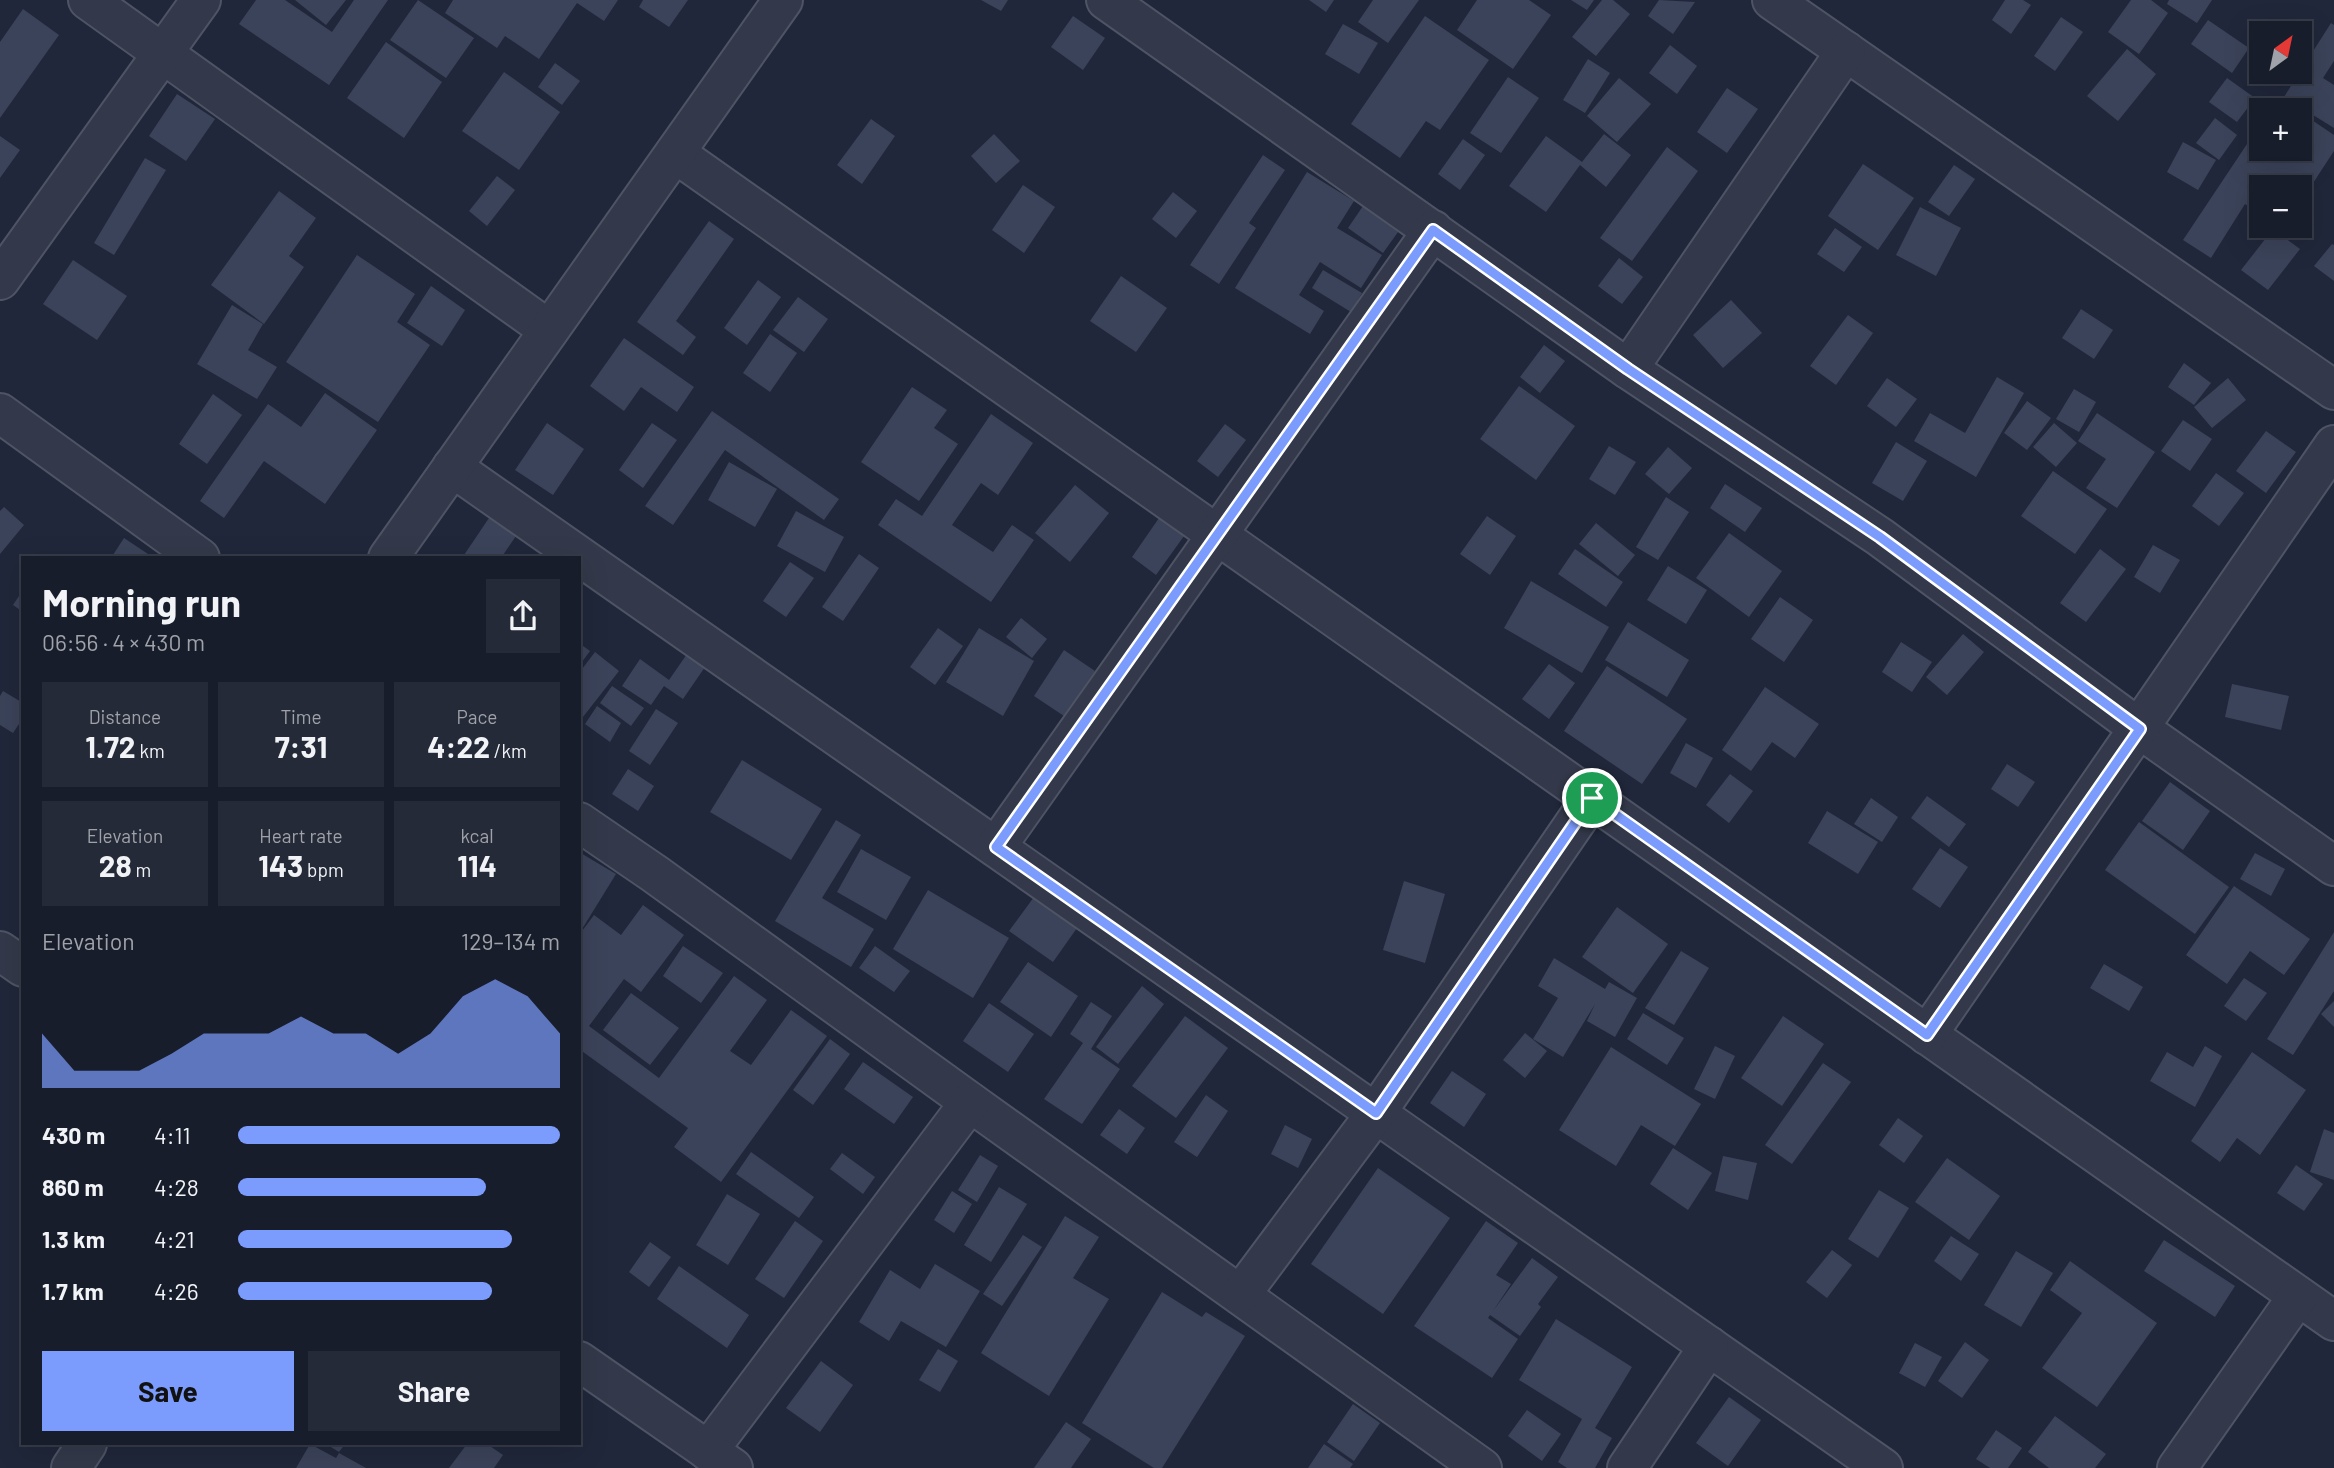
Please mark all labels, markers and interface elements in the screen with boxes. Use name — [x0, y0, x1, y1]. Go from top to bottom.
north arrow — [2249, 21, 2312, 84]
map controls — [2249, 21, 2312, 238]
button: + — [2249, 98, 2312, 161]
button: − — [2249, 175, 2312, 238]
text: Morning run — [42, 579, 241, 625]
button: share — [486, 579, 560, 653]
text: 06:56 · 4 × 430 m — [42, 628, 205, 656]
text: Distance — [89, 705, 161, 728]
text: Time — [280, 705, 322, 728]
text: Pace — [457, 705, 497, 728]
text: 1.72 — [85, 728, 136, 764]
text: 7:31 — [275, 728, 327, 764]
text: 4:22 — [427, 728, 490, 764]
text: km — [136, 739, 165, 762]
text: /km — [490, 739, 527, 762]
pin — [1562, 768, 1622, 828]
icon: arrive — [1573, 779, 1611, 817]
text: Elevation — [87, 824, 163, 847]
text: Heart rate — [259, 824, 343, 847]
text: kcal — [460, 824, 494, 847]
text: 28 — [99, 847, 132, 883]
text: 143 — [258, 847, 303, 883]
text: 114 — [457, 847, 497, 883]
text: m — [132, 858, 151, 881]
text: bpm — [303, 858, 344, 881]
text: Elevation — [42, 927, 135, 955]
text: 129–134 m — [461, 927, 560, 955]
text: 430 m — [42, 1121, 105, 1149]
text: 4:11 — [154, 1121, 191, 1149]
text: 860 m — [42, 1173, 104, 1201]
text: 4:28 — [154, 1173, 199, 1201]
text: 1.3 km — [42, 1225, 105, 1253]
text: 4:21 — [154, 1225, 195, 1253]
text: 1.7 km — [42, 1277, 104, 1305]
text: 4:26 — [154, 1277, 199, 1305]
button: Save — [42, 1351, 294, 1431]
button: Share — [308, 1351, 560, 1431]

